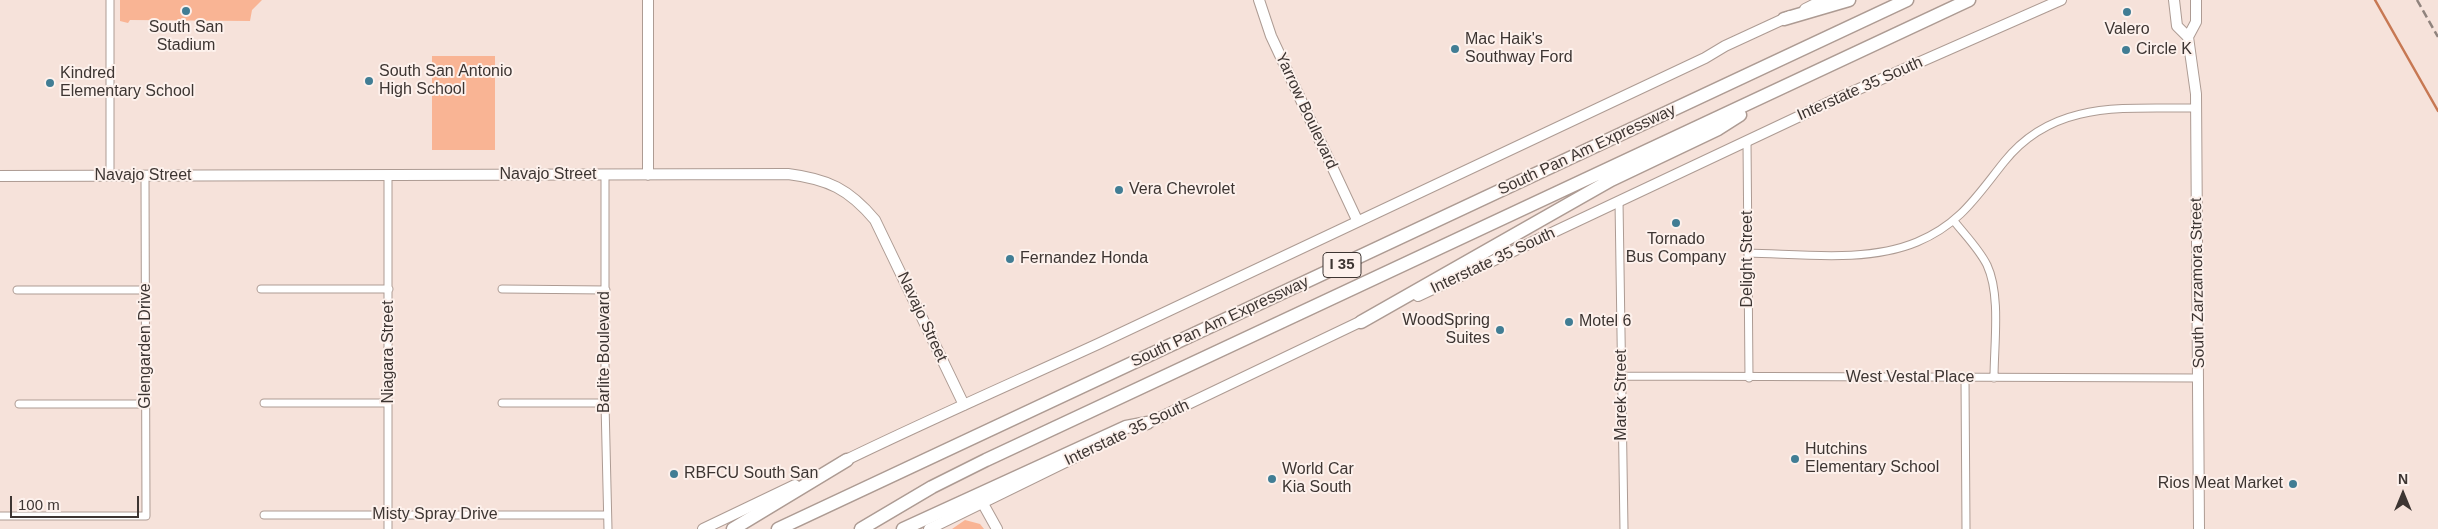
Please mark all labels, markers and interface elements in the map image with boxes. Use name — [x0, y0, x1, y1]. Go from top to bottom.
marker: South San Stadium — [180, 5, 192, 17]
marker: Valero — [2121, 6, 2133, 18]
place label: South San Stadium — [149, 18, 223, 56]
place label: Valero — [2104, 20, 2150, 40]
place label: Mac Haik's Southway Ford — [1465, 30, 1573, 68]
place label: Circle K — [2136, 40, 2192, 60]
marker: Mac Haik's Southway Ford — [1449, 43, 1461, 55]
marker: Circle K — [2120, 44, 2132, 56]
street label: Yarrow Boulevard — [1271, 50, 1341, 172]
street label: Interstate 35 South — [1794, 53, 1926, 125]
place label: South San Antonio High School — [379, 62, 512, 100]
place label: Kindred Elementary School — [60, 64, 194, 102]
marker: South San Antonio High School — [363, 75, 375, 87]
marker: Kindred Elementary School — [44, 77, 56, 89]
street label: South Pan Am Expressway — [1495, 100, 1679, 200]
street label: Navajo Street — [500, 165, 596, 185]
street label: Navajo Street — [95, 166, 191, 186]
place label: Vera Chevrolet — [1129, 180, 1235, 200]
marker: Vera Chevrolet — [1113, 184, 1125, 196]
street label: South Zarzamora Street — [2187, 197, 2209, 369]
street label: Delight Street — [1738, 211, 1758, 307]
marker: Tornado Bus Company — [1670, 217, 1682, 229]
street label: Interstate 35 South — [1428, 224, 1558, 298]
place label: Tornado Bus Company — [1626, 230, 1726, 268]
place label: Fernandez Honda — [1020, 249, 1148, 269]
road number: I 35 — [1323, 252, 1361, 278]
marker: Fernandez Honda — [1004, 253, 1016, 265]
street label: Navajo Street — [893, 269, 951, 365]
street label: South Pan Am Expressway — [1128, 272, 1312, 372]
street label: Glengarden Drive — [136, 283, 156, 409]
street label: Barlite Boulevard — [595, 291, 615, 413]
street label: Niagara Street — [379, 300, 399, 404]
place label: WoodSpring Suites — [1402, 311, 1490, 349]
place label: Motel 6 — [1579, 312, 1631, 332]
marker: Motel 6 — [1563, 316, 1575, 328]
marker: WoodSpring Suites — [1494, 324, 1506, 336]
street label: Marek Street — [1612, 349, 1632, 441]
street label: West Vestal Place — [1846, 368, 1974, 388]
street label: Interstate 35 South — [1062, 396, 1192, 470]
place label: Hutchins Elementary School — [1805, 440, 1939, 478]
marker: Hutchins Elementary School — [1789, 453, 1801, 465]
place label: World Car Kia South — [1282, 460, 1354, 498]
place label: RBFCU South San — [684, 464, 818, 484]
marker: RBFCU South San — [668, 468, 680, 480]
north arrow — [2378, 469, 2428, 519]
text: N — [2398, 471, 2408, 487]
marker: World Car Kia South — [1266, 473, 1278, 485]
place label: Rios Meat Market — [2158, 474, 2283, 494]
marker: Rios Meat Market — [2287, 478, 2299, 490]
scale bar — [12, 486, 141, 518]
text: 100 m — [18, 496, 60, 513]
street label: Misty Spray Drive — [372, 505, 498, 525]

